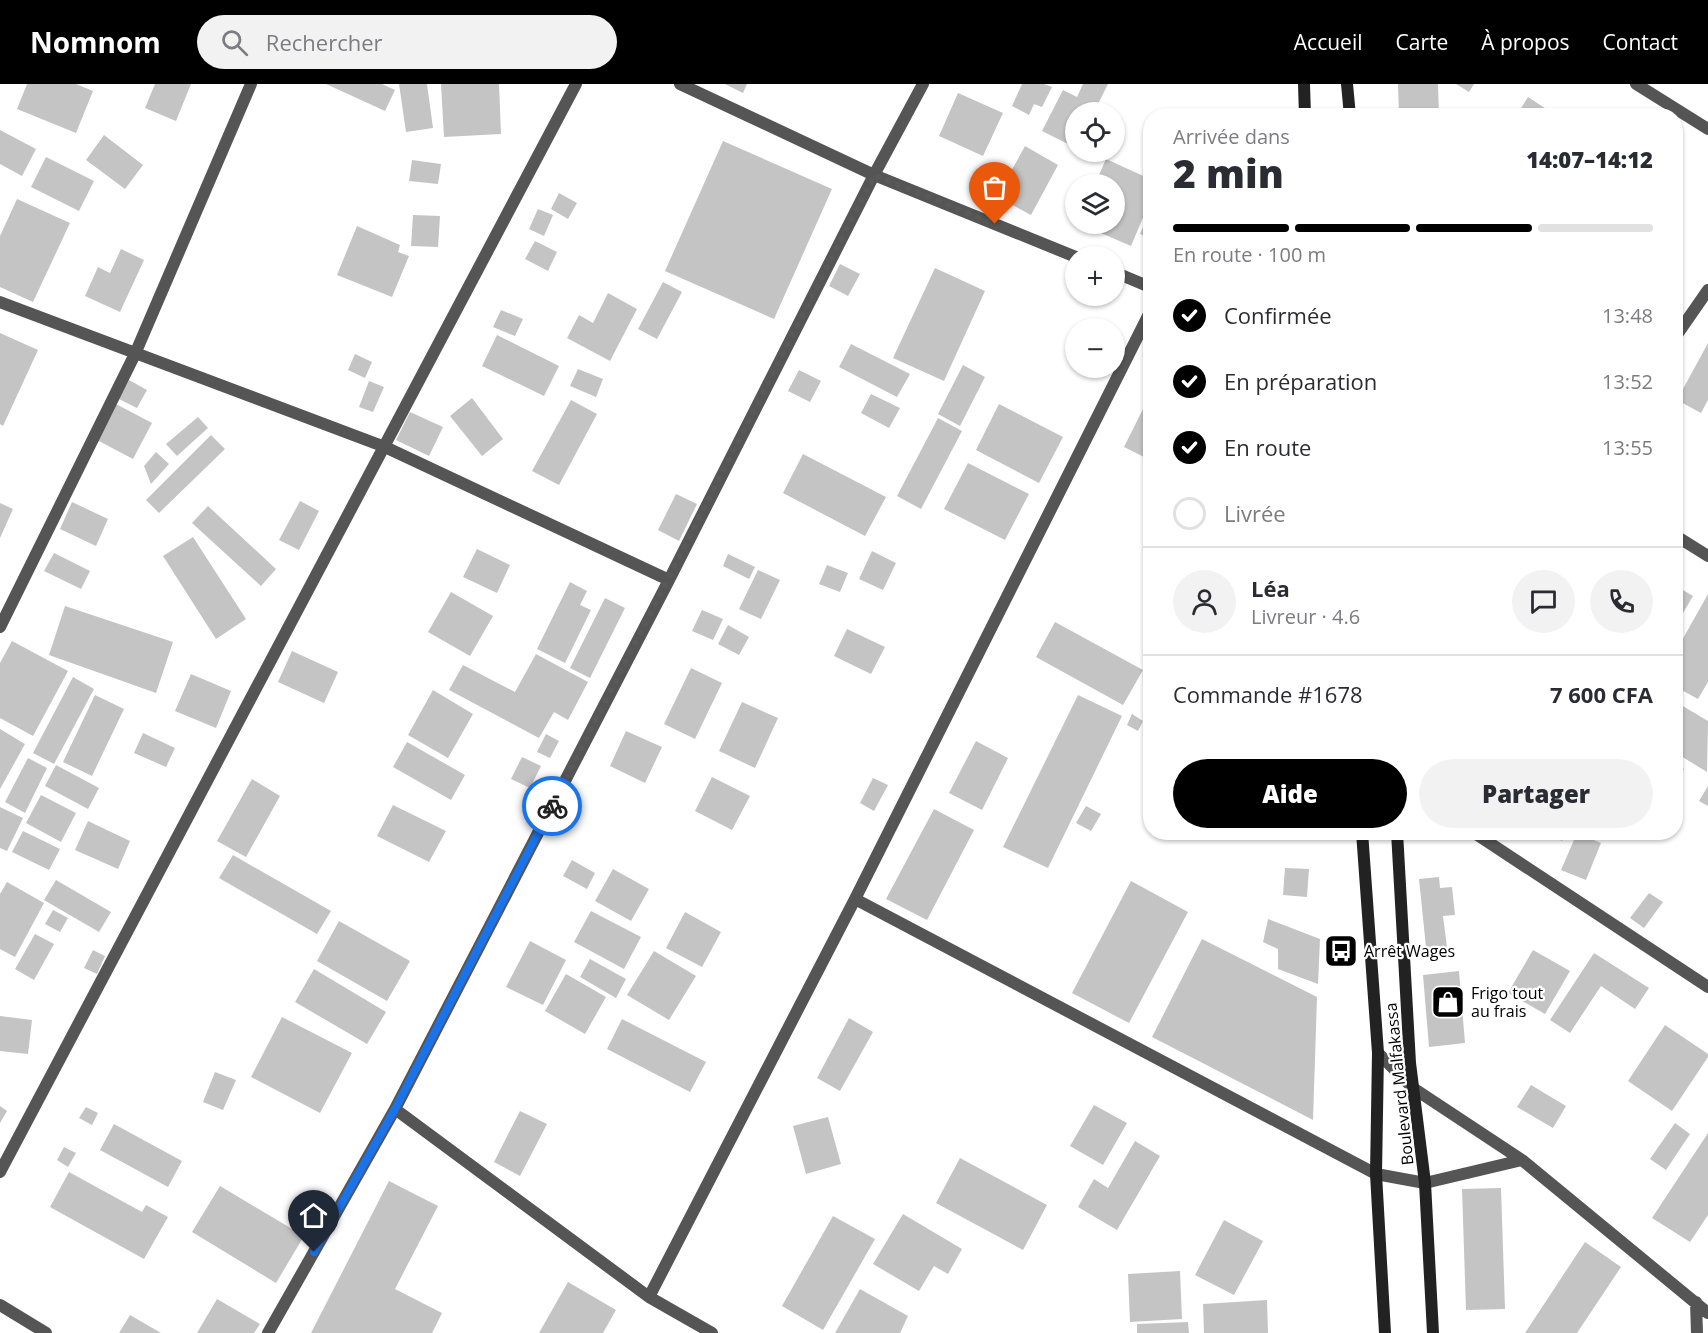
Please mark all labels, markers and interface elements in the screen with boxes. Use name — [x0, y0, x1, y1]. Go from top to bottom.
search box — [197, 15, 617, 69]
text: Nomnom — [30, 23, 161, 61]
icon: search — [218, 26, 251, 59]
text: Rechercher — [266, 27, 383, 57]
text: Accueil — [1294, 28, 1362, 56]
text: Carte — [1395, 28, 1448, 56]
text: À propos — [1481, 28, 1570, 56]
text: Contact — [1603, 28, 1678, 56]
map controls — [1065, 102, 1125, 378]
button: locate — [1065, 102, 1125, 162]
text: Arrivée dans — [1173, 123, 1290, 150]
text: 14:07–14:12 — [1526, 144, 1653, 174]
text: 2 min — [1173, 146, 1284, 199]
pin — [969, 162, 1020, 224]
icon: bag — [978, 171, 1011, 204]
button: layers — [1065, 174, 1125, 234]
text: En route · 100 m — [1173, 241, 1326, 268]
button: + — [1065, 246, 1125, 306]
icon: check — [1173, 299, 1206, 332]
text: Confirmée — [1224, 300, 1332, 330]
text: 13:48 — [1602, 302, 1653, 329]
button: − — [1065, 318, 1125, 378]
icon: check — [1173, 365, 1206, 398]
text: En préparation — [1224, 366, 1377, 396]
text: 13:52 — [1602, 368, 1653, 395]
icon: check — [1173, 431, 1206, 464]
text: En route — [1224, 432, 1311, 462]
text: 13:55 — [1602, 434, 1653, 461]
text: Livrée — [1224, 498, 1286, 528]
button: person — [1173, 570, 1236, 633]
button: chat — [1512, 570, 1575, 633]
button: phone — [1590, 570, 1653, 633]
text: Léa — [1251, 573, 1290, 603]
text: Livreur · 4.6 — [1251, 603, 1360, 630]
text: Commande #1678 — [1173, 679, 1363, 709]
text: 7 600 CFA — [1550, 679, 1653, 709]
button: Aide — [1173, 759, 1407, 828]
button: Partager — [1419, 759, 1653, 828]
courier — [522, 776, 582, 836]
icon: bike — [536, 790, 569, 823]
bus stop icon: Arrêt Wages — [1323, 933, 1359, 969]
place label: Arrêt Wages — [1364, 940, 1455, 962]
place label: Frigo tout au frais — [1471, 982, 1543, 1022]
shop icon: Frigo tout au frais — [1430, 984, 1466, 1020]
street label: Boulevard Malfakassa — [1380, 1002, 1418, 1166]
pin — [288, 1190, 339, 1252]
icon: home — [297, 1199, 330, 1232]

